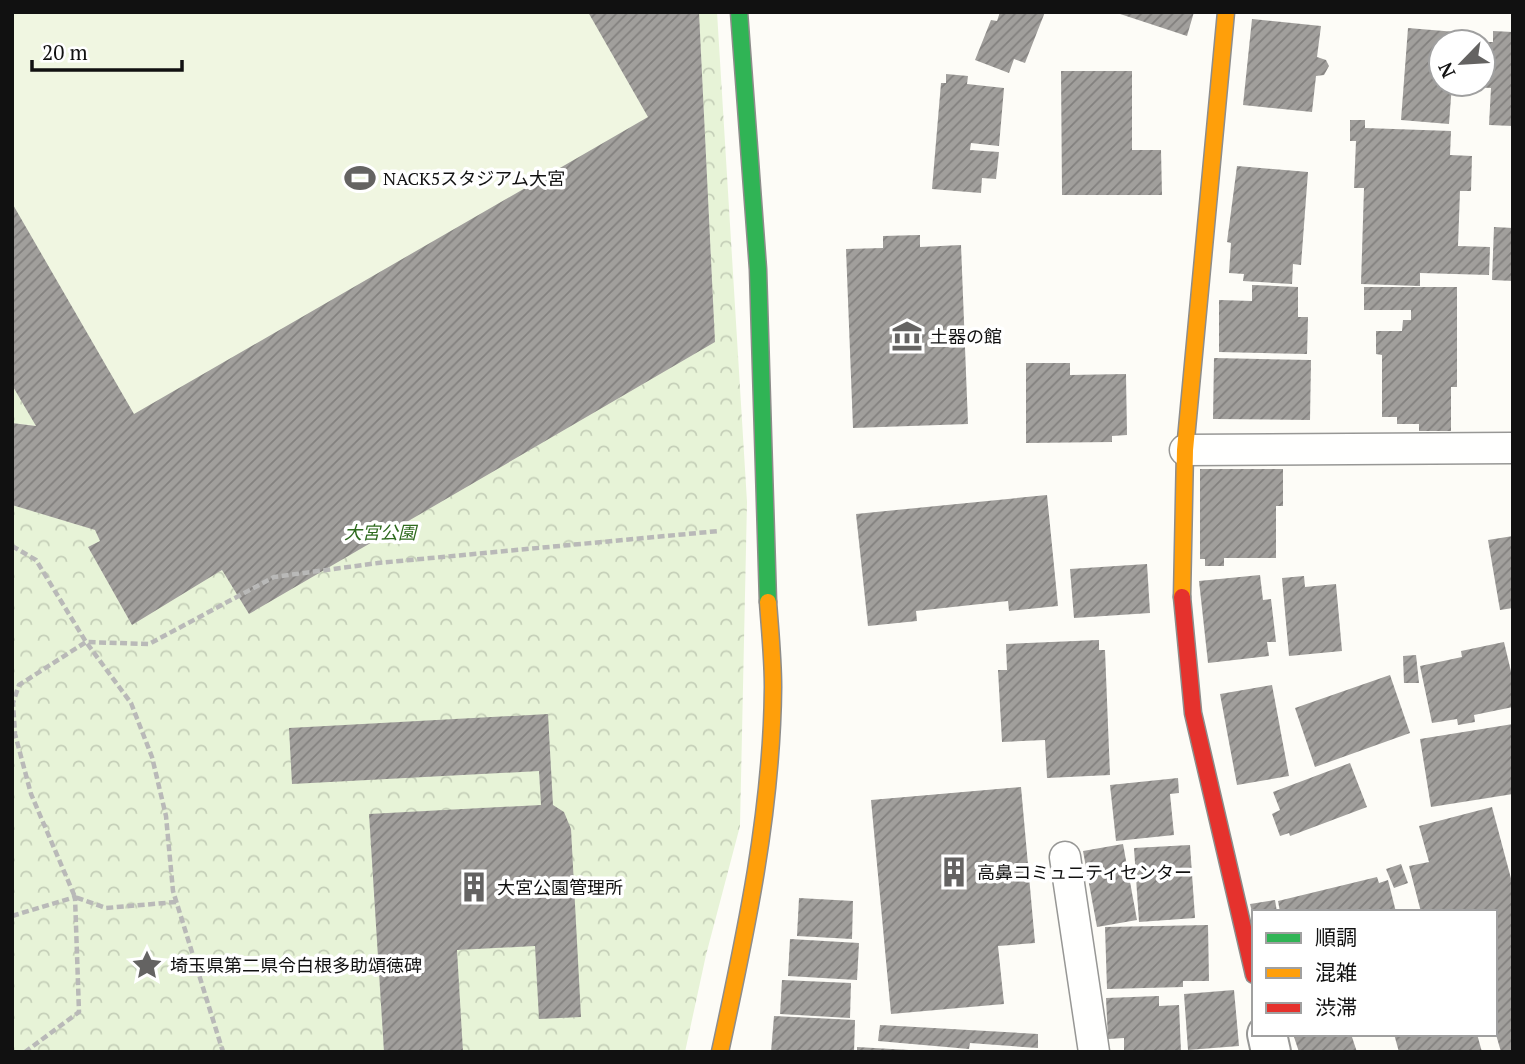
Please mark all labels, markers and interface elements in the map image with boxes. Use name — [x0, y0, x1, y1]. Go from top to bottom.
scale bar — [32, 28, 182, 72]
north arrow — [1427, 28, 1497, 98]
text: 20 m — [42, 38, 88, 66]
text: N — [1432, 58, 1461, 82]
sports icon: NACK5スタジアム大宮 — [343, 161, 377, 195]
place label: NACK5スタジアム大宮 — [383, 166, 565, 190]
museum icon: 土器の館 — [890, 319, 924, 353]
place label: 土器の館 — [930, 324, 1002, 348]
park label: 大宮公園 — [344, 520, 419, 544]
building icon: 高鼻コミュニティセンター — [937, 855, 971, 889]
place label: 高鼻コミュニティセンター — [977, 860, 1192, 884]
building icon: 大宮公園管理所 — [457, 870, 491, 904]
place label: 大宮公園管理所 — [497, 875, 623, 899]
legend — [1252, 910, 1497, 1036]
text: 順調 — [1315, 923, 1357, 951]
place icon: 埼玉県第二県令白根多助頌徳碑 — [130, 948, 164, 982]
place label: 埼玉県第二県令白根多助頌徳碑 — [170, 953, 422, 977]
text: 混雑 — [1315, 958, 1357, 986]
text: 渋滞 — [1315, 993, 1357, 1021]

